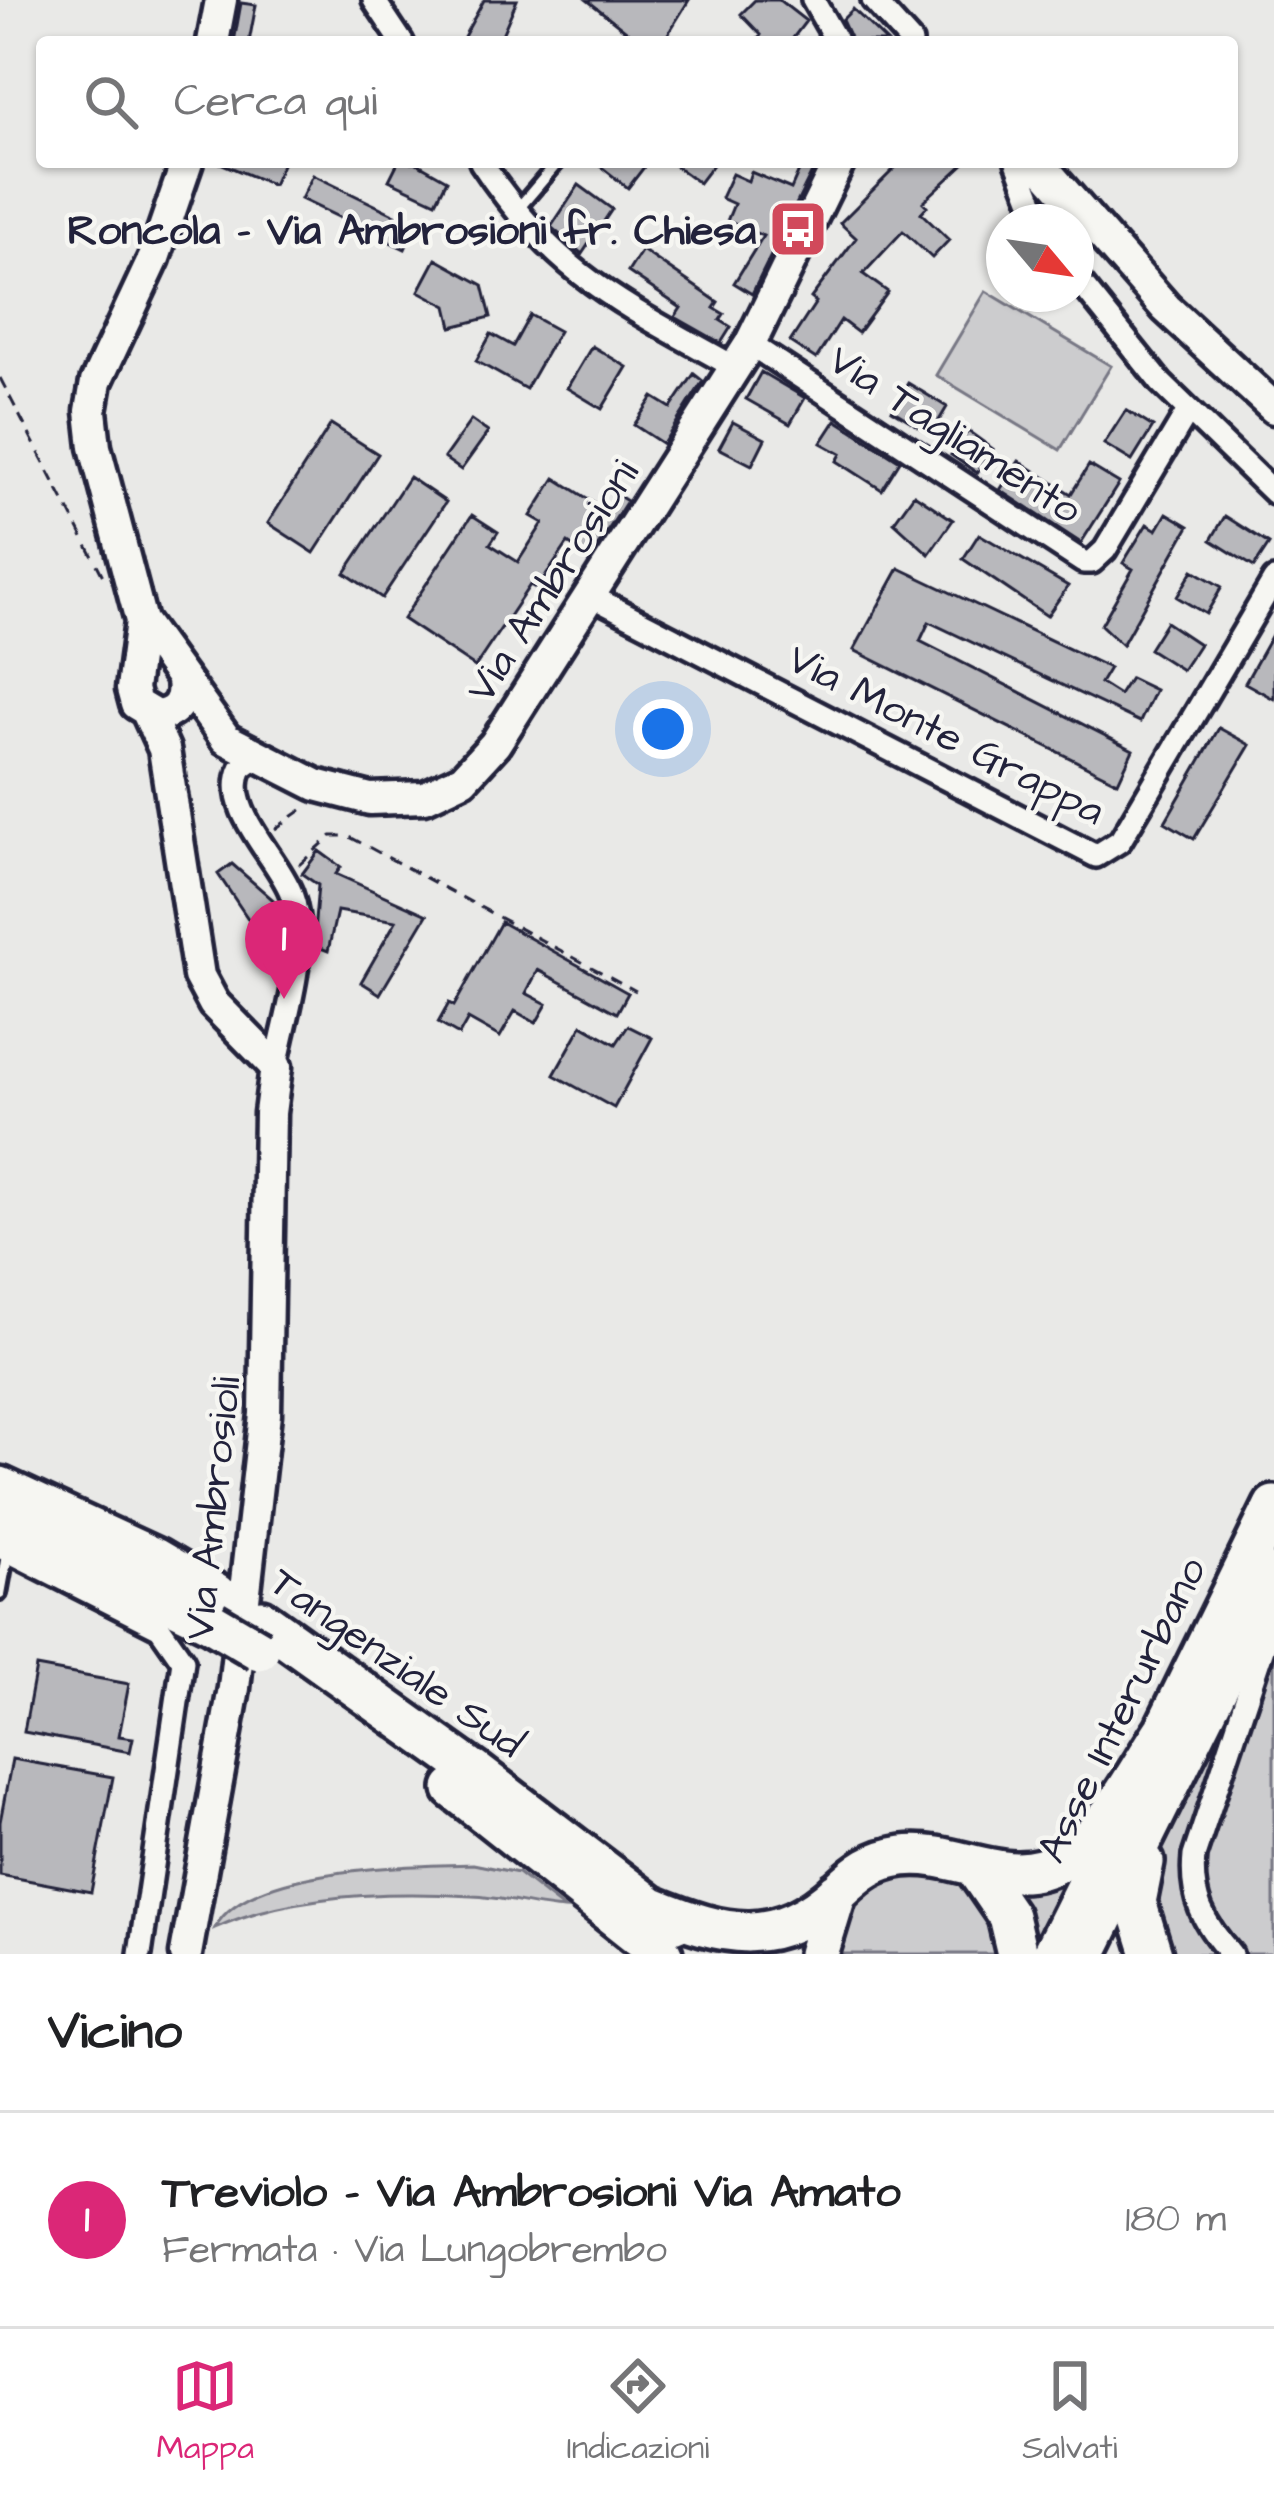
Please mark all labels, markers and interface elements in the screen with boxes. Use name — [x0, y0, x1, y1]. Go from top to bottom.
search box — [36, 36, 1238, 168]
icon: search — [78, 69, 144, 135]
text: Cerca qui — [174, 71, 377, 133]
bus stop icon: Roncola - Via Ambrosioni fr. Chiesa — [767, 198, 829, 260]
place label: Roncola - Via Ambrosioni fr. Chiesa — [68, 203, 757, 261]
north arrow — [986, 204, 1094, 312]
street label: Via Tagliamento — [816, 332, 1092, 539]
street label: Via Ambrosioni — [453, 449, 654, 715]
street label: Via Monte Grappa — [777, 631, 1114, 841]
your location — [633, 699, 693, 759]
pin: 1 — [245, 900, 323, 999]
street label: Via Ambrosioli — [171, 1374, 257, 1643]
street label: Asse Interurbano — [1024, 1548, 1222, 1873]
street label: Tangenziale Sud — [257, 1554, 535, 1773]
text: Vicino — [48, 1997, 182, 2068]
text: Treviolo - Via Ambrosioni Via Amato — [162, 2162, 901, 2224]
text: 1 — [85, 2193, 90, 2247]
text: 180 m — [1125, 2193, 1226, 2247]
text: Fermata · Via Lungobrembo — [162, 2224, 667, 2278]
tab: Mappa — [156, 2353, 254, 2471]
tab: Indicazioni — [567, 2353, 709, 2471]
tab: Salvati — [1022, 2353, 1118, 2471]

